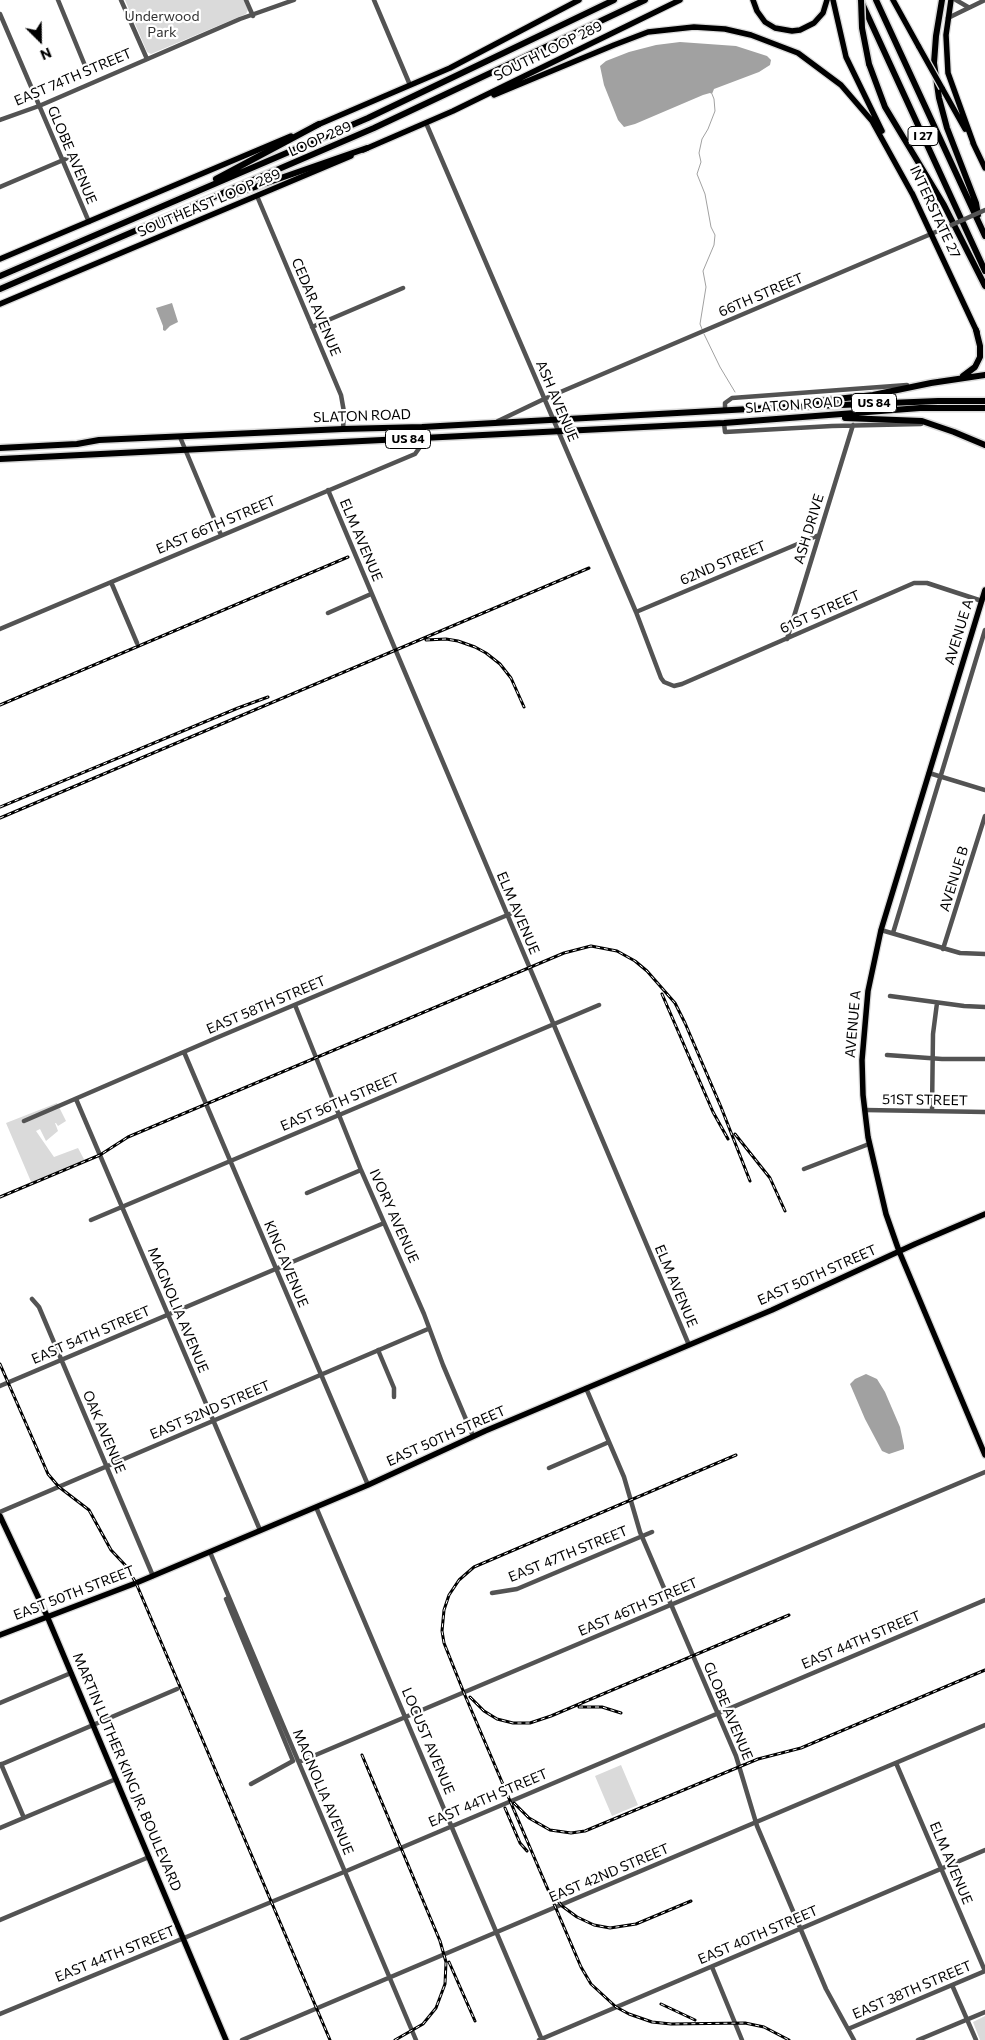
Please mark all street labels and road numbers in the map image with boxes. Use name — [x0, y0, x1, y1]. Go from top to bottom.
street label: SOUTH LOOP 289 — [491, 17, 605, 85]
street label: EAST 74TH STREET — [12, 45, 134, 109]
street label: GLOBE AVENUE — [44, 103, 100, 207]
street label: LOOP 289 — [286, 118, 354, 160]
road number: I 27 — [908, 126, 938, 146]
street label: INTERSTATE 27 — [906, 163, 964, 261]
street label: SOUTHEAST LOOP 289 — [135, 165, 283, 241]
street label: CEDAR AVENUE — [288, 255, 344, 359]
street label: 66TH STREET — [716, 270, 806, 320]
street label: ASH AVENUE — [532, 358, 582, 444]
street label: SLATON ROAD — [745, 393, 843, 417]
road number: US 84 — [852, 393, 896, 412]
street label: SLATON ROAD — [313, 406, 411, 426]
road number: US 84 — [386, 429, 430, 448]
street label: EAST 66TH STREET — [154, 492, 278, 558]
street label: ASH DRIVE — [790, 492, 828, 566]
street label: ELM AVENUE — [336, 496, 386, 584]
street label: 62ND STREET — [677, 537, 769, 589]
street label: 61ST STREET — [777, 587, 863, 637]
street label: AVENUE A — [941, 597, 977, 667]
street label: AVENUE B — [936, 844, 972, 914]
street label: ELM AVENUE — [493, 869, 543, 957]
street label: EAST 58TH STREET — [204, 972, 328, 1038]
street label: AVENUE A — [842, 989, 864, 1059]
street label: EAST 56TH STREET — [278, 1069, 402, 1135]
street label: 51ST STREET — [882, 1091, 968, 1109]
street label: IVORY AVENUE — [366, 1166, 422, 1266]
street label: KING AVENUE — [260, 1218, 312, 1310]
street label: EAST 50TH STREET — [755, 1241, 879, 1309]
street label: ELM AVENUE — [651, 1242, 701, 1330]
street label: MAGNOLIA AVENUE — [144, 1245, 212, 1375]
street label: EAST 54TH STREET — [29, 1302, 153, 1368]
street label: EAST 52ND STREET — [147, 1377, 273, 1443]
street label: OAK AVENUE — [79, 1388, 129, 1476]
street label: EAST 50TH STREET — [384, 1402, 508, 1470]
street label: EAST 47TH STREET — [506, 1522, 630, 1586]
street label: EAST 50TH STREET — [11, 1562, 137, 1624]
street label: EAST 46TH STREET — [576, 1574, 700, 1640]
street label: EAST 44TH STREET — [799, 1607, 923, 1673]
street label: MARTIN LUTHER KING JR. BOULEVARD — [69, 1650, 185, 1894]
street label: GLOBE AVENUE — [700, 1659, 756, 1763]
street label: LOCUST AVENUE — [398, 1685, 458, 1797]
street label: MAGNOLIA AVENUE — [289, 1727, 357, 1857]
street label: EAST 44TH STREET — [426, 1765, 550, 1831]
street label: ELM AVENUE — [926, 1819, 976, 1907]
street label: EAST 42ND STREET — [546, 1840, 672, 1906]
street label: EAST 40TH STREET — [695, 1902, 821, 1968]
street label: EAST 44TH STREET — [53, 1922, 177, 1986]
street label: EAST 38TH STREET — [850, 1957, 974, 2023]

